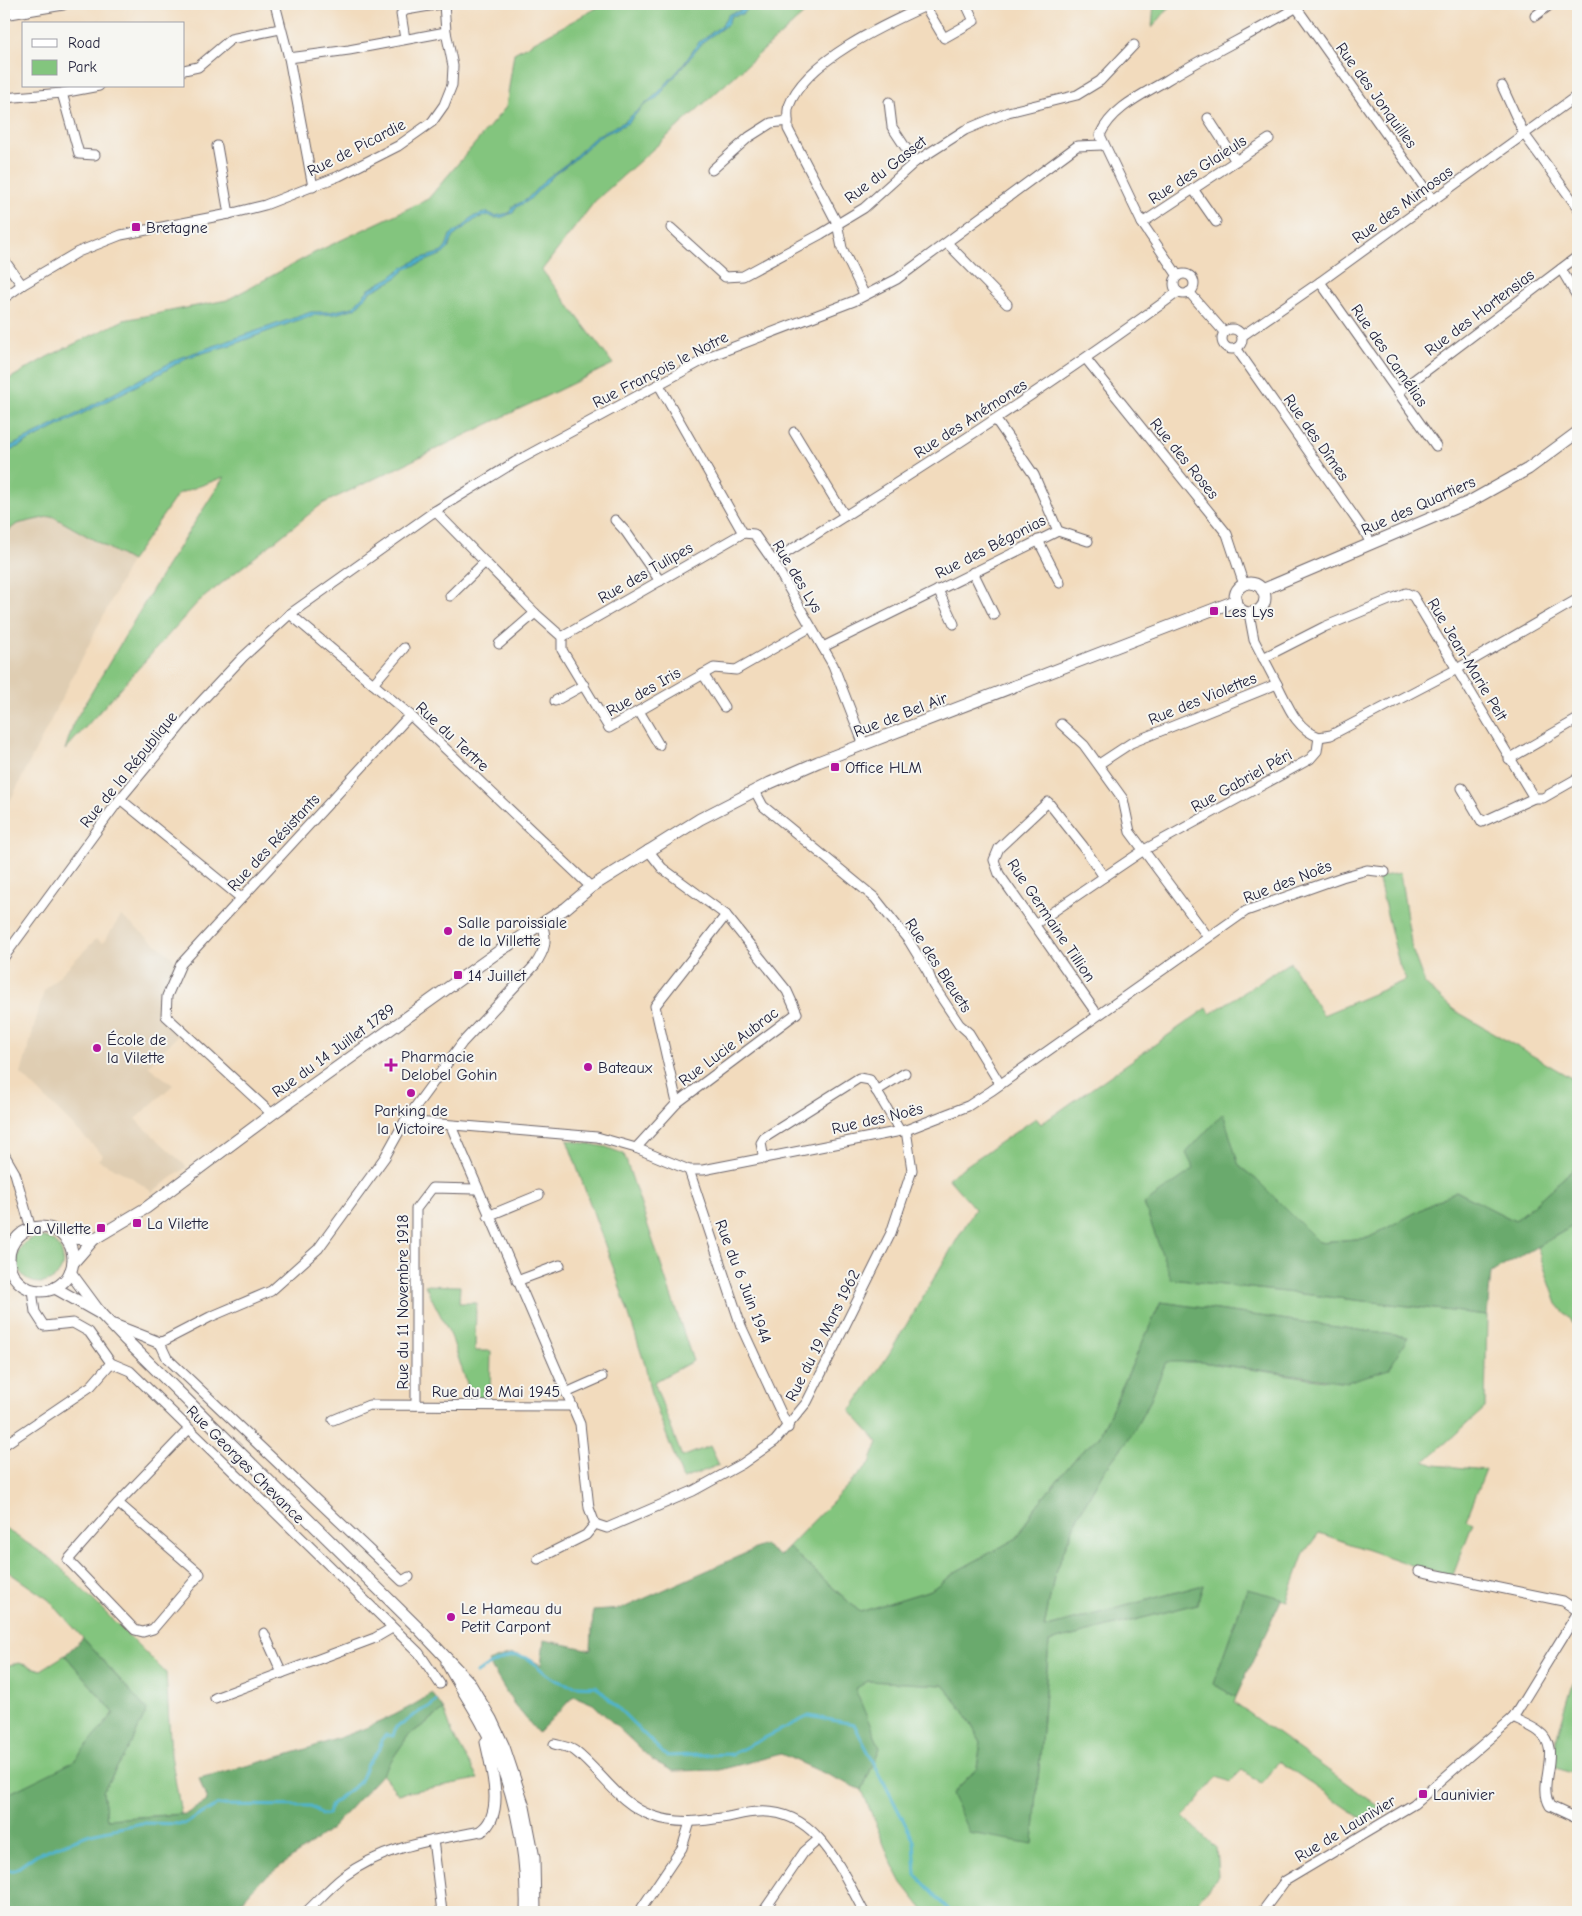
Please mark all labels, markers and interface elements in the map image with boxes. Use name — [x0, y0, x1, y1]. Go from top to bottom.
legend — [22, 22, 185, 88]
text: Road — [68, 34, 100, 52]
street label: Rue des Jonquilles — [1332, 39, 1421, 152]
text: Park — [68, 58, 97, 76]
street label: Rue de Picardie — [304, 115, 408, 180]
street label: Rue des Glaieuls — [1145, 131, 1250, 208]
street label: Rue du Gasset — [841, 132, 930, 207]
street label: Rue des Mimosas — [1349, 162, 1457, 247]
place label: Bretagne — [146, 219, 208, 237]
marker: Bretagne — [130, 221, 142, 233]
street label: Rue des Hortensias — [1421, 266, 1538, 360]
street label: Rue des Camélias — [1347, 301, 1431, 411]
street label: Rue François le Notre — [590, 328, 731, 412]
street label: Rue des Anémones — [911, 375, 1031, 462]
street label: Rue des Dîmes — [1280, 391, 1353, 484]
street label: Rue des Roses — [1146, 415, 1222, 503]
street label: Rue des Quartiers — [1359, 473, 1479, 539]
street label: Rue des Bégonias — [932, 511, 1049, 583]
street label: Rue des Lys — [768, 537, 826, 616]
street label: Rue des Tulipes — [595, 538, 696, 607]
street label: Rue Jean-Marie Pelt — [1424, 595, 1511, 724]
place label: Les Lys — [1224, 603, 1274, 621]
marker: Les Lys — [1208, 605, 1220, 617]
street label: Rue des Iris — [603, 663, 684, 720]
street label: Rue des Violettes — [1146, 669, 1259, 729]
street label: Rue de Bel Air — [851, 689, 950, 741]
street label: Rue du Tertre — [412, 698, 493, 775]
street label: Rue de la République — [76, 708, 181, 831]
street label: Rue Gabriel Péri — [1188, 746, 1295, 816]
place label: Office HLM — [845, 759, 922, 777]
marker: Office HLM — [829, 761, 841, 773]
street label: Rue des Résistants — [224, 790, 324, 895]
street label: Rue Germaine Tillion — [1003, 856, 1099, 985]
street label: Rue des Noës — [1241, 857, 1334, 907]
place label: Salle paroissiale de la Villette — [458, 914, 567, 950]
street label: Rue des Bleuets — [901, 915, 975, 1016]
marker: Salle paroissiale de la Villette — [442, 925, 454, 937]
place label: 14 Juillet — [468, 967, 527, 985]
marker: 14 Juillet — [452, 969, 464, 981]
street label: Rue du 14 Juillet 1789 — [269, 1000, 398, 1101]
street label: Rue Lucie Aubrac — [675, 1003, 782, 1090]
place label: École de la Vilette — [107, 1030, 166, 1067]
marker: École de la Vilette — [91, 1042, 103, 1054]
place label: Pharmacie Delobel Gohin — [401, 1048, 497, 1084]
marker: Pharmacie Delobel Gohin — [385, 1059, 397, 1071]
place label: Bateaux — [598, 1059, 653, 1077]
marker: Bateaux — [582, 1061, 594, 1073]
marker: Parking de la Victoire — [405, 1087, 417, 1099]
street label: Rue des Noës — [830, 1100, 925, 1138]
place label: Parking de la Victoire — [374, 1102, 448, 1138]
place label: La Vilette — [147, 1215, 209, 1233]
street label: Rue du 11 Novembre 1918 — [394, 1215, 412, 1389]
marker: La Vilette — [131, 1217, 143, 1229]
street label: Rue du 6 Juin 1944 — [711, 1217, 775, 1346]
place label: La Villette — [26, 1220, 91, 1238]
marker: La Villette — [95, 1222, 107, 1234]
street label: Rue du 19 Mars 1962 — [782, 1267, 864, 1404]
street label: Rue du 8 Mai 1945 — [432, 1383, 560, 1401]
street label: Rue Georges Chevance — [183, 1402, 308, 1527]
place label: Le Hameau du Petit Carpont — [461, 1600, 562, 1636]
marker: Le Hameau du Petit Carpont — [445, 1611, 457, 1623]
place label: Launivier — [1433, 1786, 1495, 1804]
marker: Launivier — [1417, 1788, 1429, 1800]
street label: Rue de Launivier — [1292, 1791, 1400, 1866]

